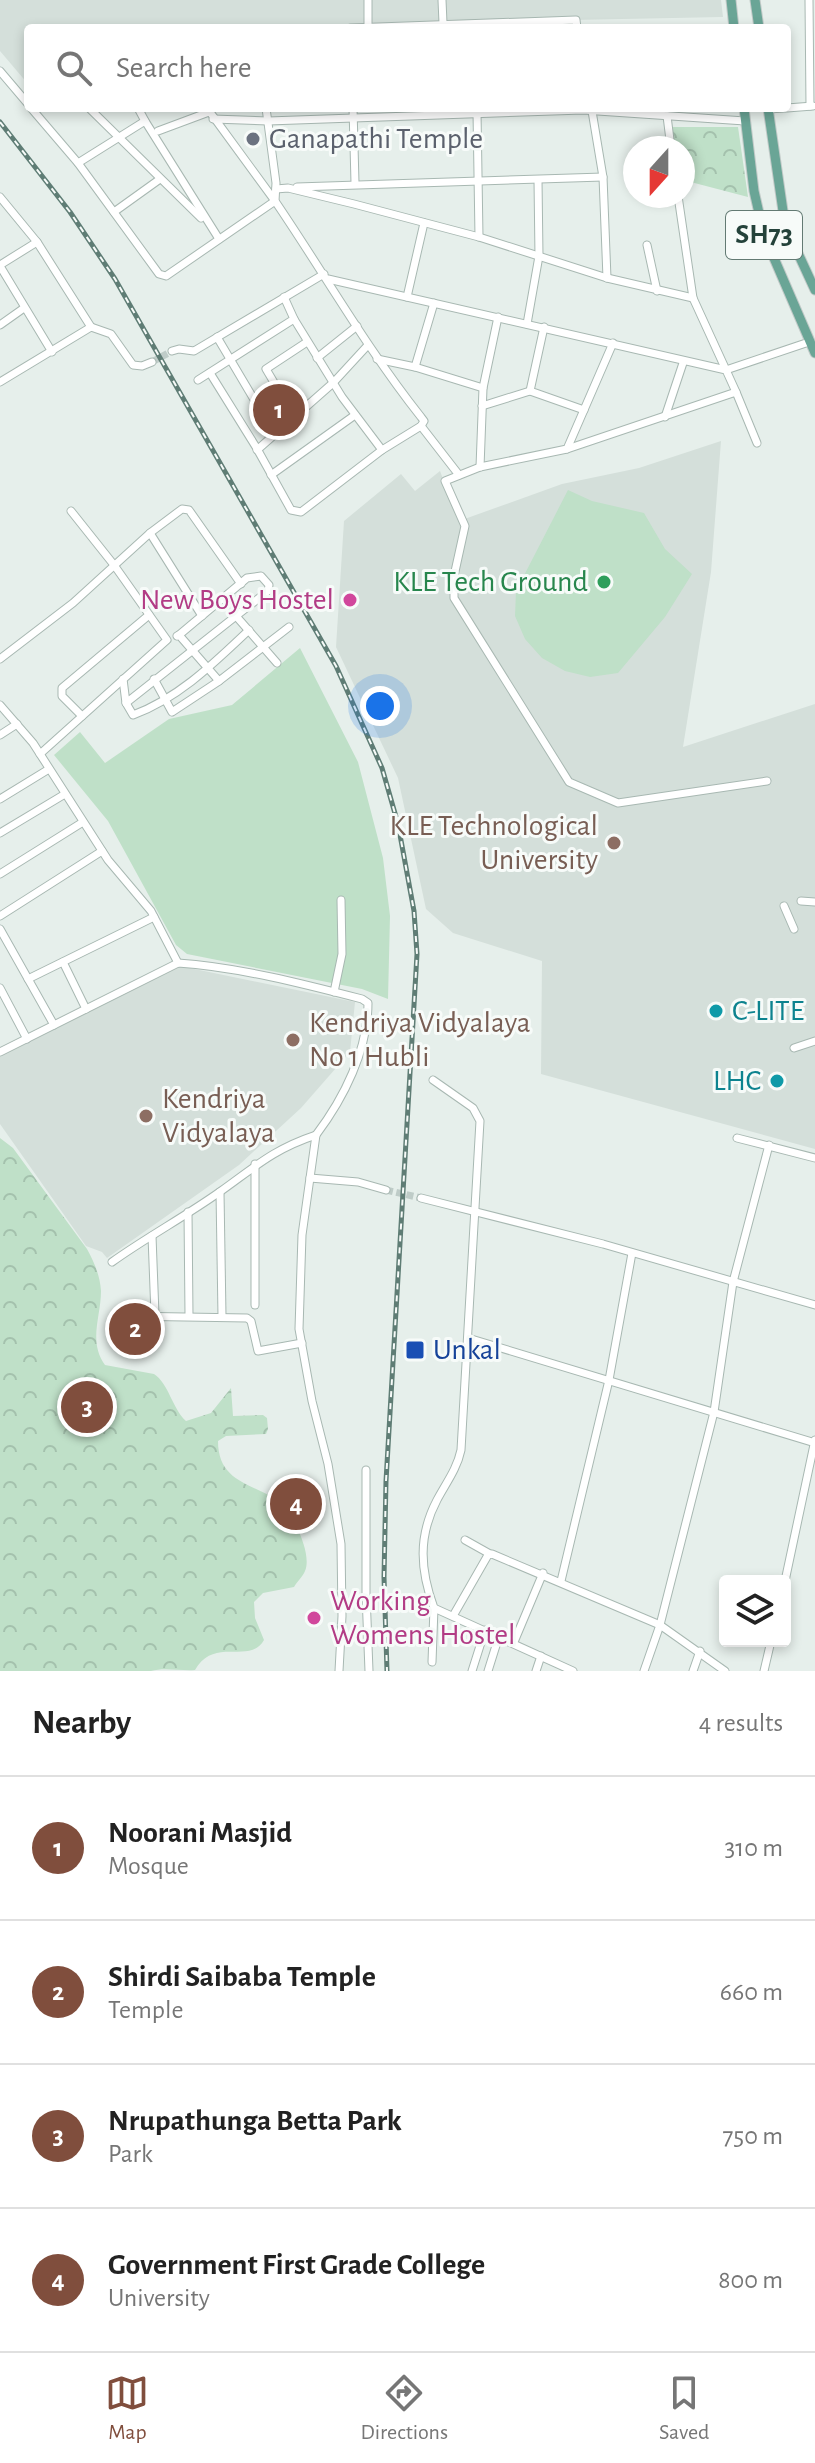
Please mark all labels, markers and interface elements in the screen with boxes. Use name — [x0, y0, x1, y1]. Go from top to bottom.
search box — [24, 24, 791, 112]
icon: search — [52, 46, 96, 90]
text: Search here — [116, 53, 252, 83]
place label: Ganapathi Temple — [269, 124, 483, 154]
marker: Ganapathi Temple — [244, 130, 262, 148]
north arrow — [623, 136, 695, 208]
road number: SH73 — [726, 211, 802, 259]
pin: 1 — [253, 380, 305, 440]
place label: KLE Tech Ground — [393, 567, 588, 597]
marker: KLE Tech Ground — [595, 573, 613, 591]
place label: New Boys Hostel — [140, 585, 334, 615]
marker: New Boys Hostel — [341, 591, 359, 609]
your location — [360, 686, 400, 726]
place label: KLE Technological University — [390, 811, 598, 875]
marker: KLE Technological University — [605, 834, 623, 852]
place label: C-LITE — [732, 996, 804, 1026]
marker: C-LITE — [707, 1002, 725, 1020]
place label: Kendriya Vidyalaya No 1 Hubli — [309, 1008, 531, 1072]
marker: Kendriya Vidyalaya No 1 Hubli — [284, 1031, 302, 1049]
place label: LHC — [713, 1066, 761, 1096]
marker: LHC — [768, 1072, 786, 1090]
place label: Kendriya Vidyalaya — [162, 1084, 275, 1148]
marker: Kendriya Vidyalaya — [137, 1107, 155, 1125]
pin: 2 — [109, 1299, 161, 1359]
place label: Unkal — [433, 1335, 501, 1365]
marker: Unkal — [404, 1339, 426, 1361]
pin: 3 — [61, 1377, 113, 1437]
pin: 4 — [270, 1474, 322, 1534]
map controls — [719, 1575, 791, 1647]
button: layers — [719, 1575, 791, 1647]
place label: Working Womens Hostel — [330, 1586, 515, 1650]
marker: Working Womens Hostel — [305, 1609, 323, 1627]
text: Nearby — [32, 1706, 131, 1740]
text: 4 results — [699, 1710, 783, 1736]
text: Noorani Masjid — [108, 1818, 292, 1848]
text: 1 — [53, 1835, 63, 1861]
text: 310 m — [725, 1835, 783, 1861]
text: Mosque — [108, 1853, 189, 1879]
text: Shirdi Saibaba Temple — [108, 1962, 376, 1992]
text: 2 — [52, 1979, 64, 2005]
text: 660 m — [720, 1979, 783, 2005]
text: Temple — [108, 1997, 183, 2023]
text: Nrupathunga Betta Park — [108, 2106, 402, 2136]
text: 3 — [52, 2123, 64, 2149]
text: 750 m — [722, 2123, 783, 2149]
text: Park — [108, 2141, 153, 2167]
text: Government First Grade College — [108, 2250, 485, 2280]
text: 4 — [51, 2267, 65, 2293]
text: 800 m — [718, 2267, 783, 2293]
text: University — [108, 2285, 210, 2311]
tab: Map — [105, 2371, 149, 2445]
tab: Directions — [360, 2371, 448, 2445]
tab: Saved — [659, 2371, 709, 2445]

